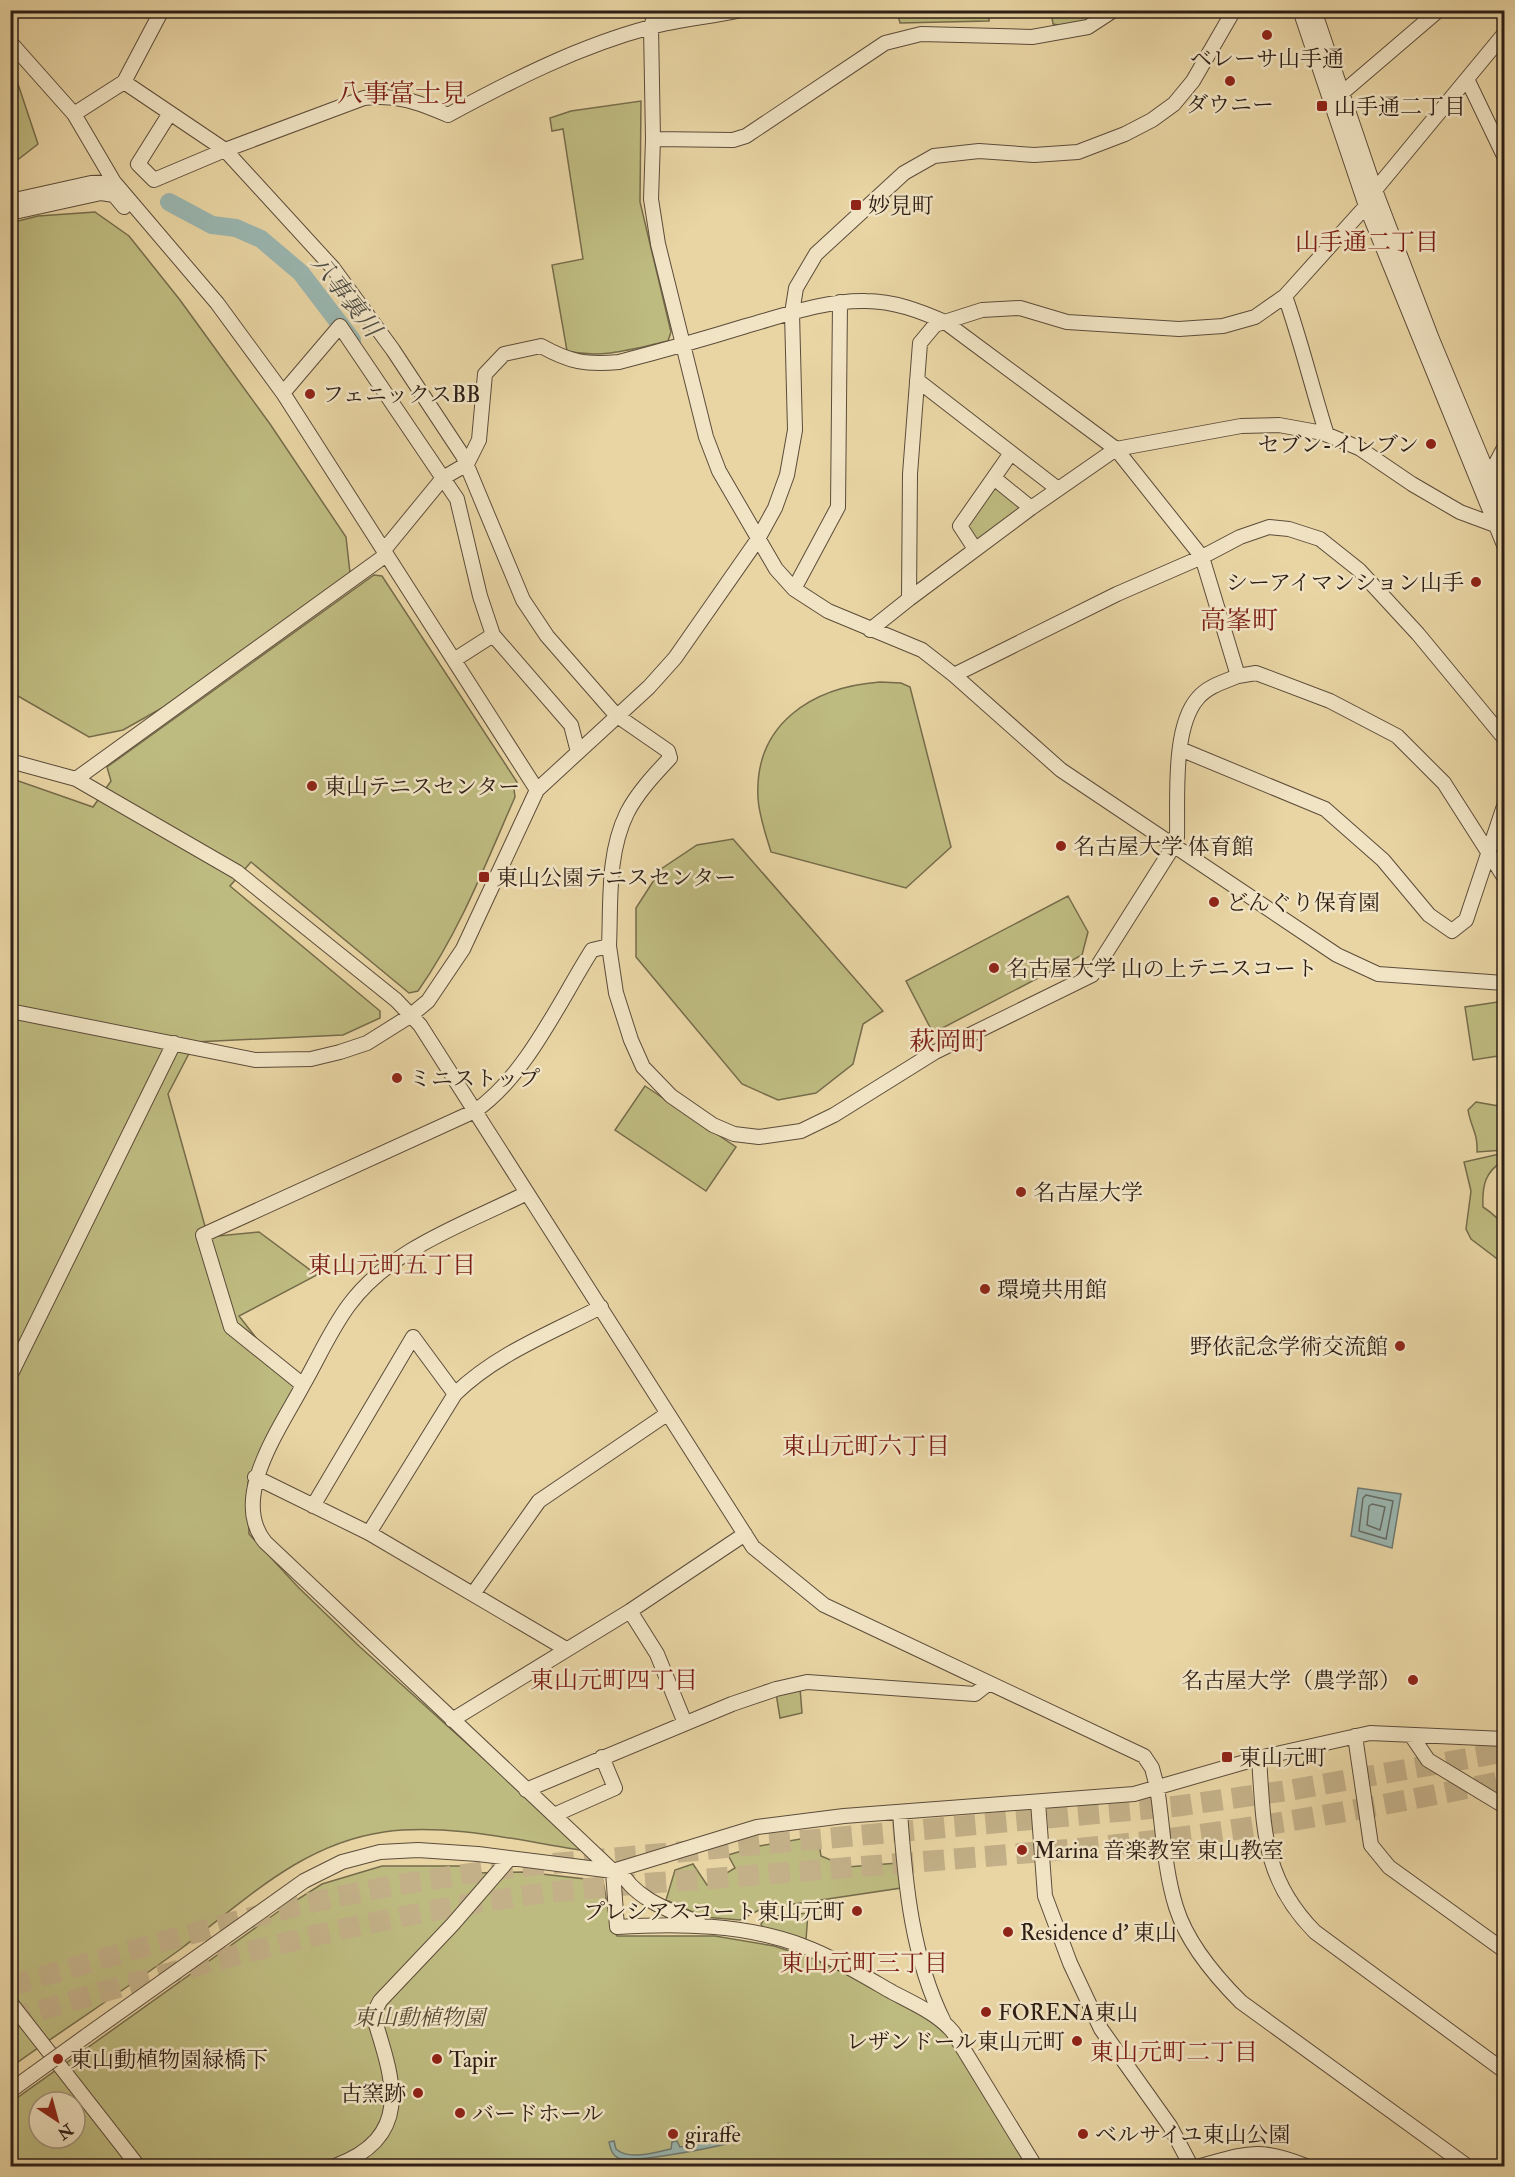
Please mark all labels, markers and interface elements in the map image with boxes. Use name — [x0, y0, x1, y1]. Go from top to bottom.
marker: ベレーサ山手通 — [1260, 28, 1274, 42]
place label: ベレーサ山手通 — [1190, 45, 1344, 73]
marker: ダウニー — [1223, 74, 1237, 88]
district label: 八事富士見 — [337, 78, 467, 110]
place label: ダウニー — [1186, 91, 1274, 119]
place label: 山手通二丁目 — [1334, 93, 1466, 121]
marker: 山手通二丁目 — [1315, 99, 1329, 113]
place label: 妙見町 — [868, 192, 934, 220]
marker: 妙見町 — [849, 198, 863, 212]
district label: 山手通二丁目 — [1295, 227, 1439, 258]
water label: 八事裏川 — [304, 249, 389, 346]
place label: フェニックスBB — [322, 381, 481, 409]
marker: フェニックスBB — [303, 387, 317, 401]
place label: セブン-イレブン — [1257, 431, 1419, 459]
marker: セブン-イレブン — [1424, 437, 1438, 451]
place label: シーアイマンション山手 — [1226, 569, 1464, 597]
marker: シーアイマンション山手 — [1469, 575, 1483, 589]
district label: 高峯町 — [1200, 605, 1278, 637]
place label: 東山テニスセンター — [324, 773, 520, 801]
marker: 東山テニスセンター — [305, 779, 319, 793]
place label: 名古屋大学 体育館 — [1073, 833, 1254, 861]
marker: 名古屋大学 体育館 — [1054, 839, 1068, 853]
place label: 東山公園テニスセンター — [496, 864, 736, 892]
marker: 東山公園テニスセンター — [477, 870, 491, 884]
place label: どんぐり保育園 — [1226, 889, 1380, 917]
marker: どんぐり保育園 — [1207, 895, 1221, 909]
place label: 名古屋大学 山の上テニスコート — [1006, 955, 1318, 983]
marker: 名古屋大学 山の上テニスコート — [987, 961, 1001, 975]
district label: 萩岡町 — [909, 1026, 987, 1058]
place label: ミニストップ — [409, 1065, 540, 1093]
marker: ミニストップ — [390, 1071, 404, 1085]
place label: 名古屋大学 — [1033, 1179, 1143, 1207]
marker: 名古屋大学 — [1014, 1185, 1028, 1199]
district label: 東山元町五丁目 — [308, 1250, 476, 1281]
place label: 環境共用館 — [997, 1276, 1107, 1304]
marker: 環境共用館 — [978, 1282, 992, 1296]
place label: 野依記念学術交流館 — [1190, 1333, 1388, 1361]
marker: 野依記念学術交流館 — [1393, 1339, 1407, 1353]
district label: 東山元町六丁目 — [782, 1431, 950, 1462]
district label: 東山元町四丁目 — [530, 1665, 698, 1696]
place label: 名古屋大学（農学部） — [1181, 1667, 1401, 1695]
marker: 名古屋大学（農学部） — [1406, 1673, 1420, 1687]
place label: 東山元町 — [1239, 1744, 1327, 1772]
marker: 東山元町 — [1220, 1750, 1234, 1764]
place label: Marina 音楽教室 東山教室 — [1034, 1837, 1284, 1865]
marker: Marina 音楽教室 東山教室 — [1015, 1843, 1029, 1857]
place label: プレシアスコート東山元町 — [583, 1898, 845, 1926]
marker: プレシアスコート東山元町 — [850, 1904, 864, 1918]
place label: Residence d’ 東山 — [1020, 1919, 1177, 1947]
marker: Residence d’ 東山 — [1001, 1925, 1015, 1939]
district label: 東山元町三丁目 — [780, 1948, 948, 1979]
place label: FORENA東山 — [998, 1999, 1138, 2027]
park label: 東山動植物園 — [353, 2004, 488, 2032]
marker: FORENA東山 — [979, 2005, 993, 2019]
place label: レザンドール東山元町 — [846, 2028, 1065, 2056]
marker: レザンドール東山元町 — [1070, 2034, 1084, 2048]
district label: 東山元町二丁目 — [1090, 2037, 1258, 2068]
place label: 東山動植物園緑橋下 — [70, 2046, 268, 2074]
place label: Tapir — [449, 2046, 498, 2075]
marker: 東山動植物園緑橋下 — [51, 2052, 65, 2066]
marker: Tapir — [430, 2052, 444, 2066]
place label: 古窯跡 — [340, 2080, 406, 2108]
marker: 古窯跡 — [411, 2086, 425, 2100]
north arrow — [27, 2090, 87, 2150]
place label: バードホール — [472, 2100, 604, 2128]
marker: バードホール — [453, 2106, 467, 2120]
text: N — [53, 2118, 78, 2144]
place label: giraffe — [685, 2121, 741, 2149]
place label: ベルサイユ東山公園 — [1095, 2121, 1291, 2149]
marker: giraffe — [666, 2127, 680, 2141]
marker: ベルサイユ東山公園 — [1076, 2127, 1090, 2141]

